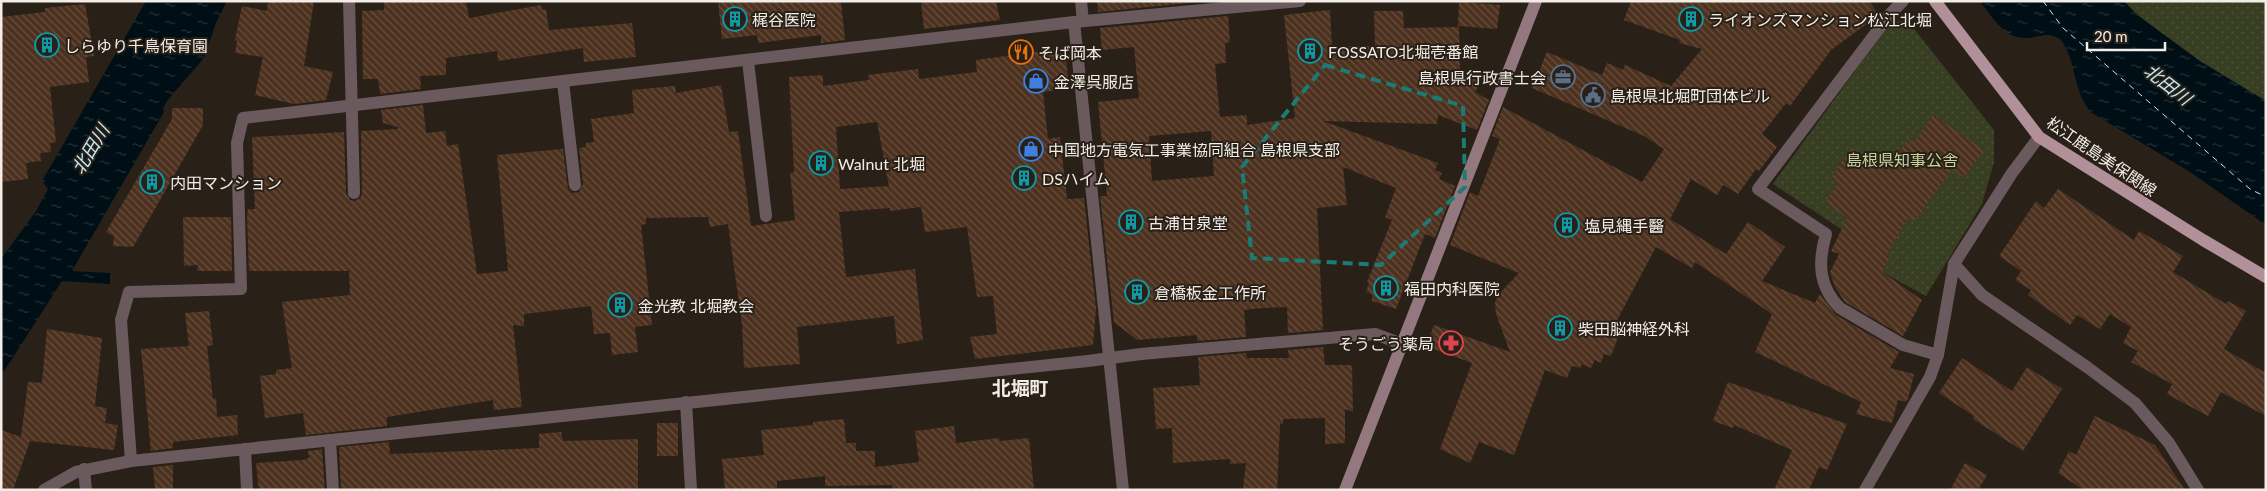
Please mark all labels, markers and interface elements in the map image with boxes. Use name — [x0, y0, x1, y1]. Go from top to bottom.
building icon: 梶谷医院 — [722, 6, 748, 32]
building icon: ライオンズマンション松江北堀 — [1678, 6, 1704, 32]
place label: 梶谷医院 — [752, 10, 816, 29]
place label: ライオンズマンション松江北堀 — [1708, 10, 1932, 29]
scale bar — [2087, 20, 2164, 52]
text: 20 m — [2094, 27, 2128, 45]
building icon: しらゆり千鳥保育園 — [34, 32, 60, 58]
place label: しらゆり千鳥保育園 — [64, 36, 208, 55]
building icon: FOSSATO北堀壱番館 — [1297, 38, 1323, 64]
restaurant icon: そば岡本 — [1008, 39, 1034, 65]
place label: FOSSATO北堀壱番館 — [1328, 42, 1478, 61]
place label: そば岡本 — [1038, 43, 1102, 62]
water label: 北田川 — [2140, 59, 2198, 111]
office icon: 島根県行政書士会 — [1550, 64, 1576, 90]
shop icon: 金澤呉服店 — [1023, 68, 1049, 94]
place label: 島根県行政書士会 — [1418, 68, 1546, 87]
place label: 金澤呉服店 — [1054, 72, 1134, 91]
public building icon: 島根県北堀町団体ビル — [1580, 82, 1606, 108]
place label: 島根県北堀町団体ビル — [1610, 86, 1770, 105]
street label: 松江鹿島美保関線 — [2044, 112, 2160, 200]
water label: 北田川 — [67, 118, 114, 178]
shop icon: 中国地方電気工事業協同組合 島根県支部 — [1018, 136, 1044, 162]
place label: 中国地方電気工事業協同組合 島根県支部 — [1048, 140, 1340, 159]
building icon: Walnut 北堀 — [808, 150, 834, 176]
park label: 島根県知事公舎 — [1846, 150, 1958, 169]
place label: Walnut 北堀 — [838, 154, 925, 173]
building icon: DSハイム — [1011, 165, 1037, 191]
building icon: 内田マンション — [139, 169, 165, 195]
place label: DSハイム — [1042, 169, 1110, 188]
place label: 内田マンション — [170, 173, 282, 192]
building icon: 古浦甘泉堂 — [1118, 209, 1144, 235]
building icon: 塩見縄手醫 — [1554, 212, 1580, 238]
place label: 古浦甘泉堂 — [1148, 213, 1228, 232]
place label: 塩見縄手醫 — [1584, 216, 1664, 235]
building icon: 福田内科医院 — [1373, 275, 1399, 301]
building icon: 倉橋板金工作所 — [1124, 279, 1150, 305]
place label: 福田内科医院 — [1404, 279, 1500, 298]
place label: 倉橋板金工作所 — [1154, 283, 1266, 302]
building icon: 金光教 北堀教会 — [607, 292, 633, 318]
place label: 金光教 北堀教会 — [638, 296, 754, 315]
building icon: 柴田脳神経外科 — [1547, 315, 1573, 341]
place label: 柴田脳神経外科 — [1578, 319, 1690, 338]
pharmacy icon: そうごう薬局 — [1438, 330, 1464, 356]
place label: そうごう薬局 — [1338, 334, 1434, 353]
district label: 北堀町 — [991, 376, 1049, 399]

